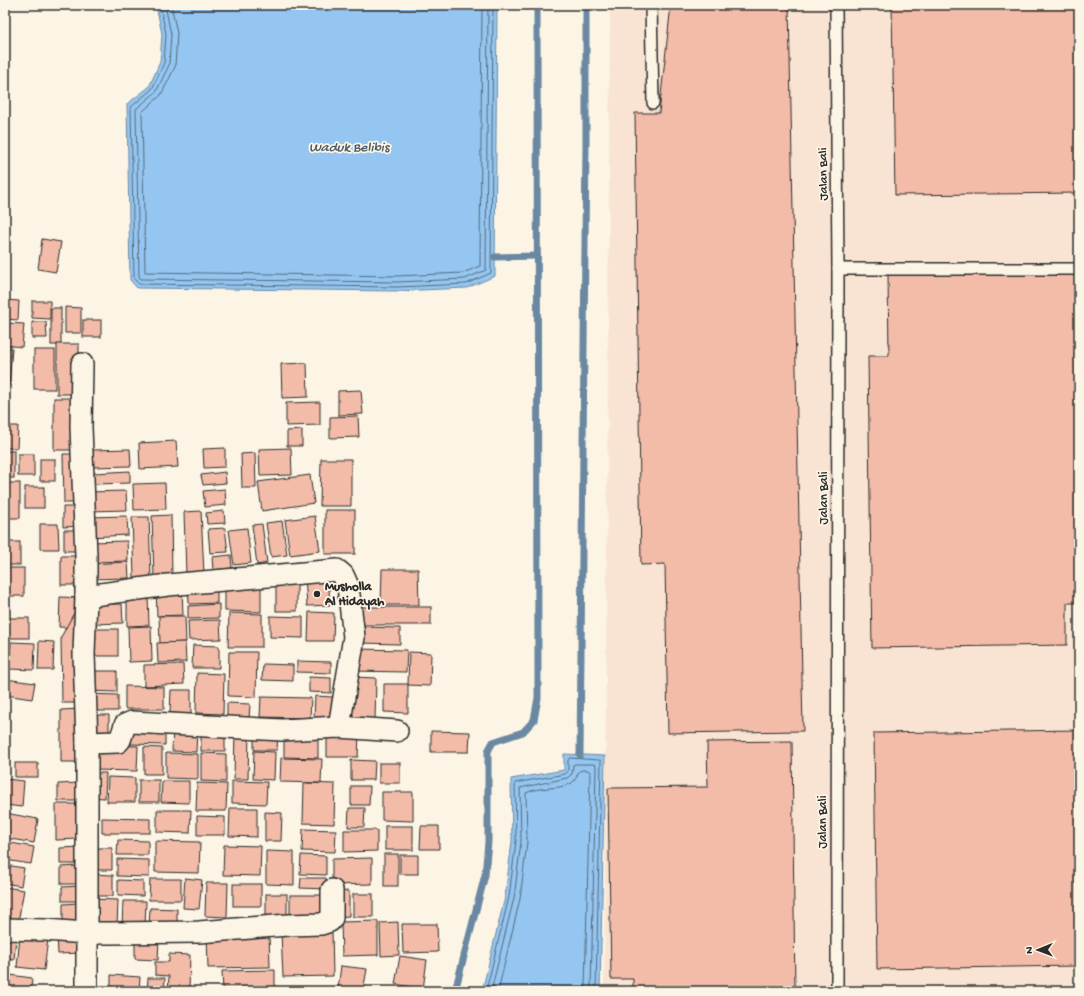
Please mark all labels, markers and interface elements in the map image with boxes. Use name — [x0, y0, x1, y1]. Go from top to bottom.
water label: Waduk Belibis — [309, 140, 391, 157]
street label: Jalan Bali — [816, 147, 832, 201]
street label: Jalan Bali — [817, 471, 832, 524]
place label: Musholla Al Hidayah — [324, 580, 384, 610]
marker: Musholla Al Hidayah — [312, 589, 322, 599]
street label: Jalan Bali — [816, 795, 831, 848]
north arrow — [1018, 930, 1058, 970]
text: N — [1024, 946, 1036, 954]

